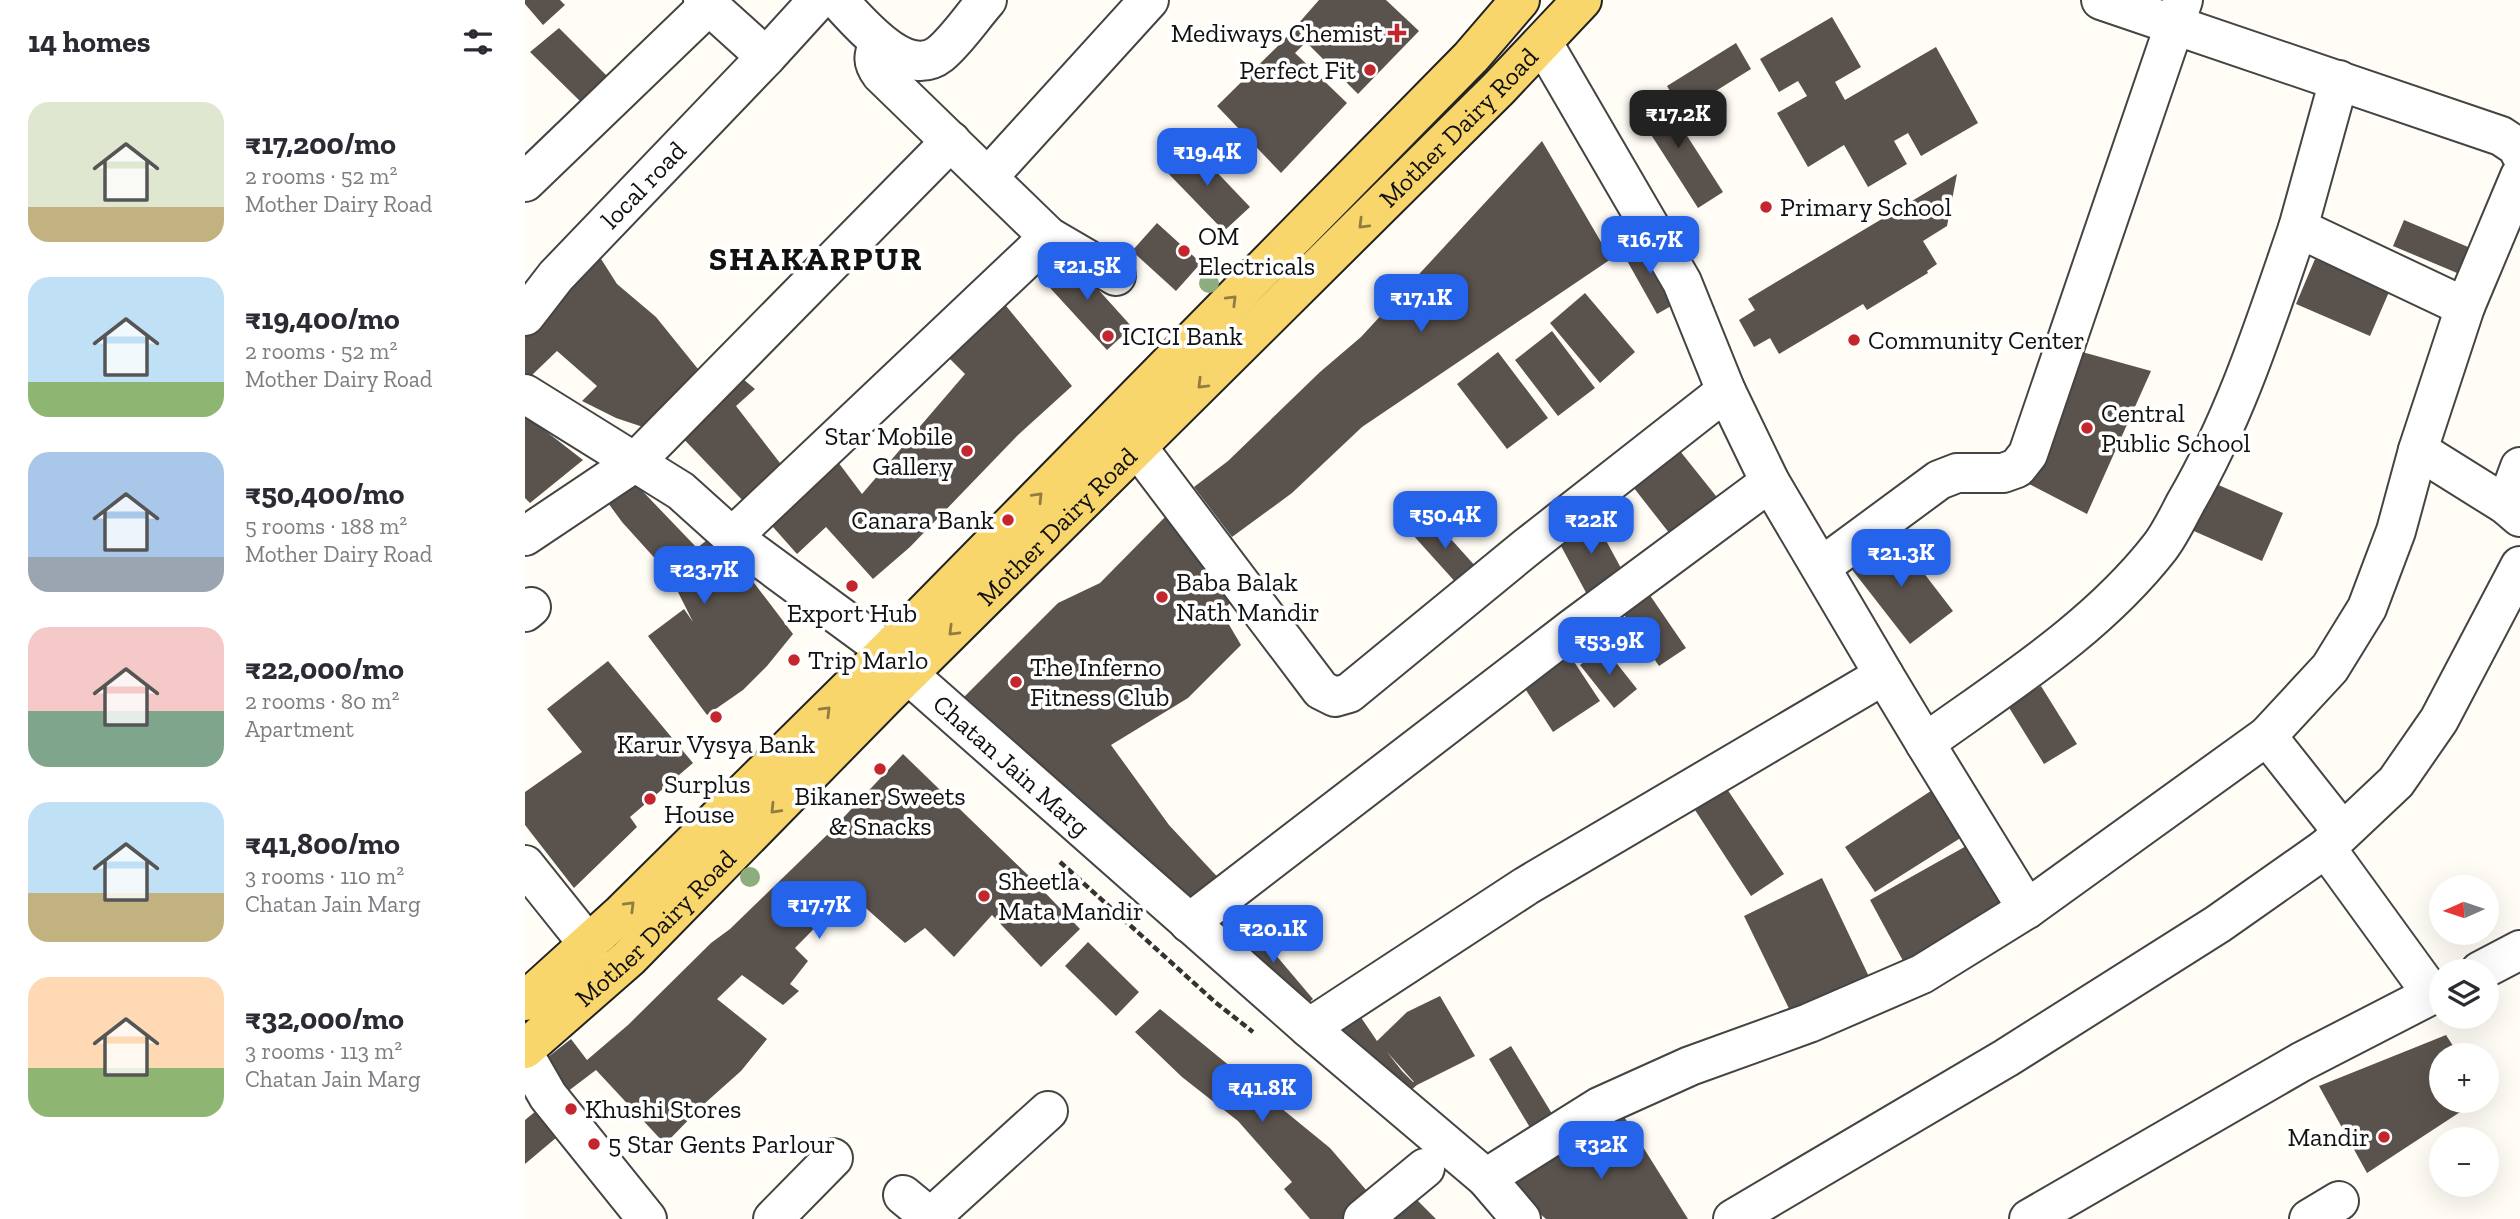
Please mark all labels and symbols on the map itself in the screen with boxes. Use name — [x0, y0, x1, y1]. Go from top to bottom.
place label: Mediways Chemist — [1171, 17, 1383, 49]
marker: Mediways Chemist — [1389, 25, 1405, 41]
street label: Mother Dairy Road — [1372, 41, 1545, 214]
place label: Perfect Fit — [1239, 54, 1356, 86]
marker: Perfect Fit — [1362, 62, 1378, 78]
pin: ₹17.2K — [1621, 90, 1735, 150]
pin: ₹19.4K — [1150, 128, 1264, 188]
street label: local road — [594, 134, 693, 235]
place label: Primary School — [1780, 191, 1952, 223]
marker: Primary School — [1758, 199, 1774, 215]
one-way arrow — [1358, 215, 1371, 228]
pin: ₹16.7K — [1593, 216, 1707, 276]
place label: OM Electricals — [1198, 220, 1315, 282]
district label: SHAKARPUR — [709, 239, 923, 278]
pin: ₹21.5K — [1030, 243, 1144, 302]
marker: OM Electricals — [1176, 243, 1192, 259]
pin: ₹17.1K — [1364, 274, 1478, 334]
one-way arrow — [1223, 295, 1236, 308]
place label: ICICI Bank — [1122, 320, 1243, 352]
place label: Community Center — [1868, 324, 2085, 356]
marker: ICICI Bank — [1100, 328, 1116, 344]
marker: Community Center — [1846, 332, 1862, 348]
one-way arrow — [1197, 376, 1210, 389]
place label: Central Public School — [2101, 397, 2251, 459]
place label: Star Mobile Gallery — [825, 420, 954, 482]
marker: Central Public School — [2079, 420, 2095, 436]
street label: Mother Dairy Road — [970, 440, 1144, 612]
marker: Star Mobile Gallery — [959, 443, 975, 459]
pin: ₹50.4K — [1388, 491, 1502, 551]
one-way arrow — [1030, 493, 1042, 505]
pin: ₹22K — [1550, 496, 1632, 556]
place label: Canara Bank — [851, 504, 994, 536]
marker: Canara Bank — [1000, 512, 1016, 528]
pin: ₹21.3K — [1844, 530, 1958, 589]
pin: ₹23.7K — [647, 546, 761, 606]
place label: Baba Balak Nath Mandir — [1176, 566, 1320, 628]
marker: Export Hub — [844, 578, 860, 594]
marker: Baba Balak Nath Mandir — [1154, 589, 1170, 605]
place label: Export Hub — [787, 597, 917, 629]
pin: ₹53.9K — [1552, 618, 1666, 677]
one-way arrow — [949, 622, 962, 635]
place label: Trip Marlo — [808, 644, 928, 676]
place label: The Inferno Fitness Club — [1030, 651, 1169, 713]
marker: Trip Marlo — [786, 652, 802, 668]
marker: The Inferno Fitness Club — [1008, 674, 1024, 690]
street label: Chatan Jain Marg — [926, 688, 1097, 843]
one-way arrow — [818, 707, 831, 720]
marker: Karur Vysya Bank — [708, 709, 724, 725]
place label: Karur Vysya Bank — [617, 728, 816, 760]
marker: Bikaner Sweets & Snacks — [872, 761, 888, 777]
place label: Surplus House — [664, 768, 751, 830]
place label: Bikaner Sweets & Snacks — [794, 780, 966, 842]
marker: Surplus House — [642, 791, 658, 807]
one-way arrow — [771, 801, 784, 814]
street label: Mother Dairy Road — [569, 843, 743, 1014]
place label: Sheetla Mata Mandir — [998, 865, 1144, 927]
north arrow — [2429, 875, 2499, 945]
pin: ₹17.7K — [762, 881, 876, 941]
marker: Sheetla Mata Mandir — [976, 888, 992, 904]
one-way arrow — [622, 901, 635, 914]
pin: ₹20.1K — [1216, 906, 1330, 965]
pin: ₹41.8K — [1205, 1064, 1319, 1124]
place label: Khushi Stores — [585, 1093, 741, 1125]
marker: Khushi Stores — [563, 1101, 579, 1117]
place label: Mandir — [2287, 1121, 2370, 1153]
pin: ₹32K — [1560, 1122, 1642, 1181]
place label: 5 Star Gents Parlour — [608, 1128, 836, 1160]
marker: Mandir — [2376, 1129, 2392, 1145]
marker: 5 Star Gents Parlour — [586, 1136, 602, 1152]

